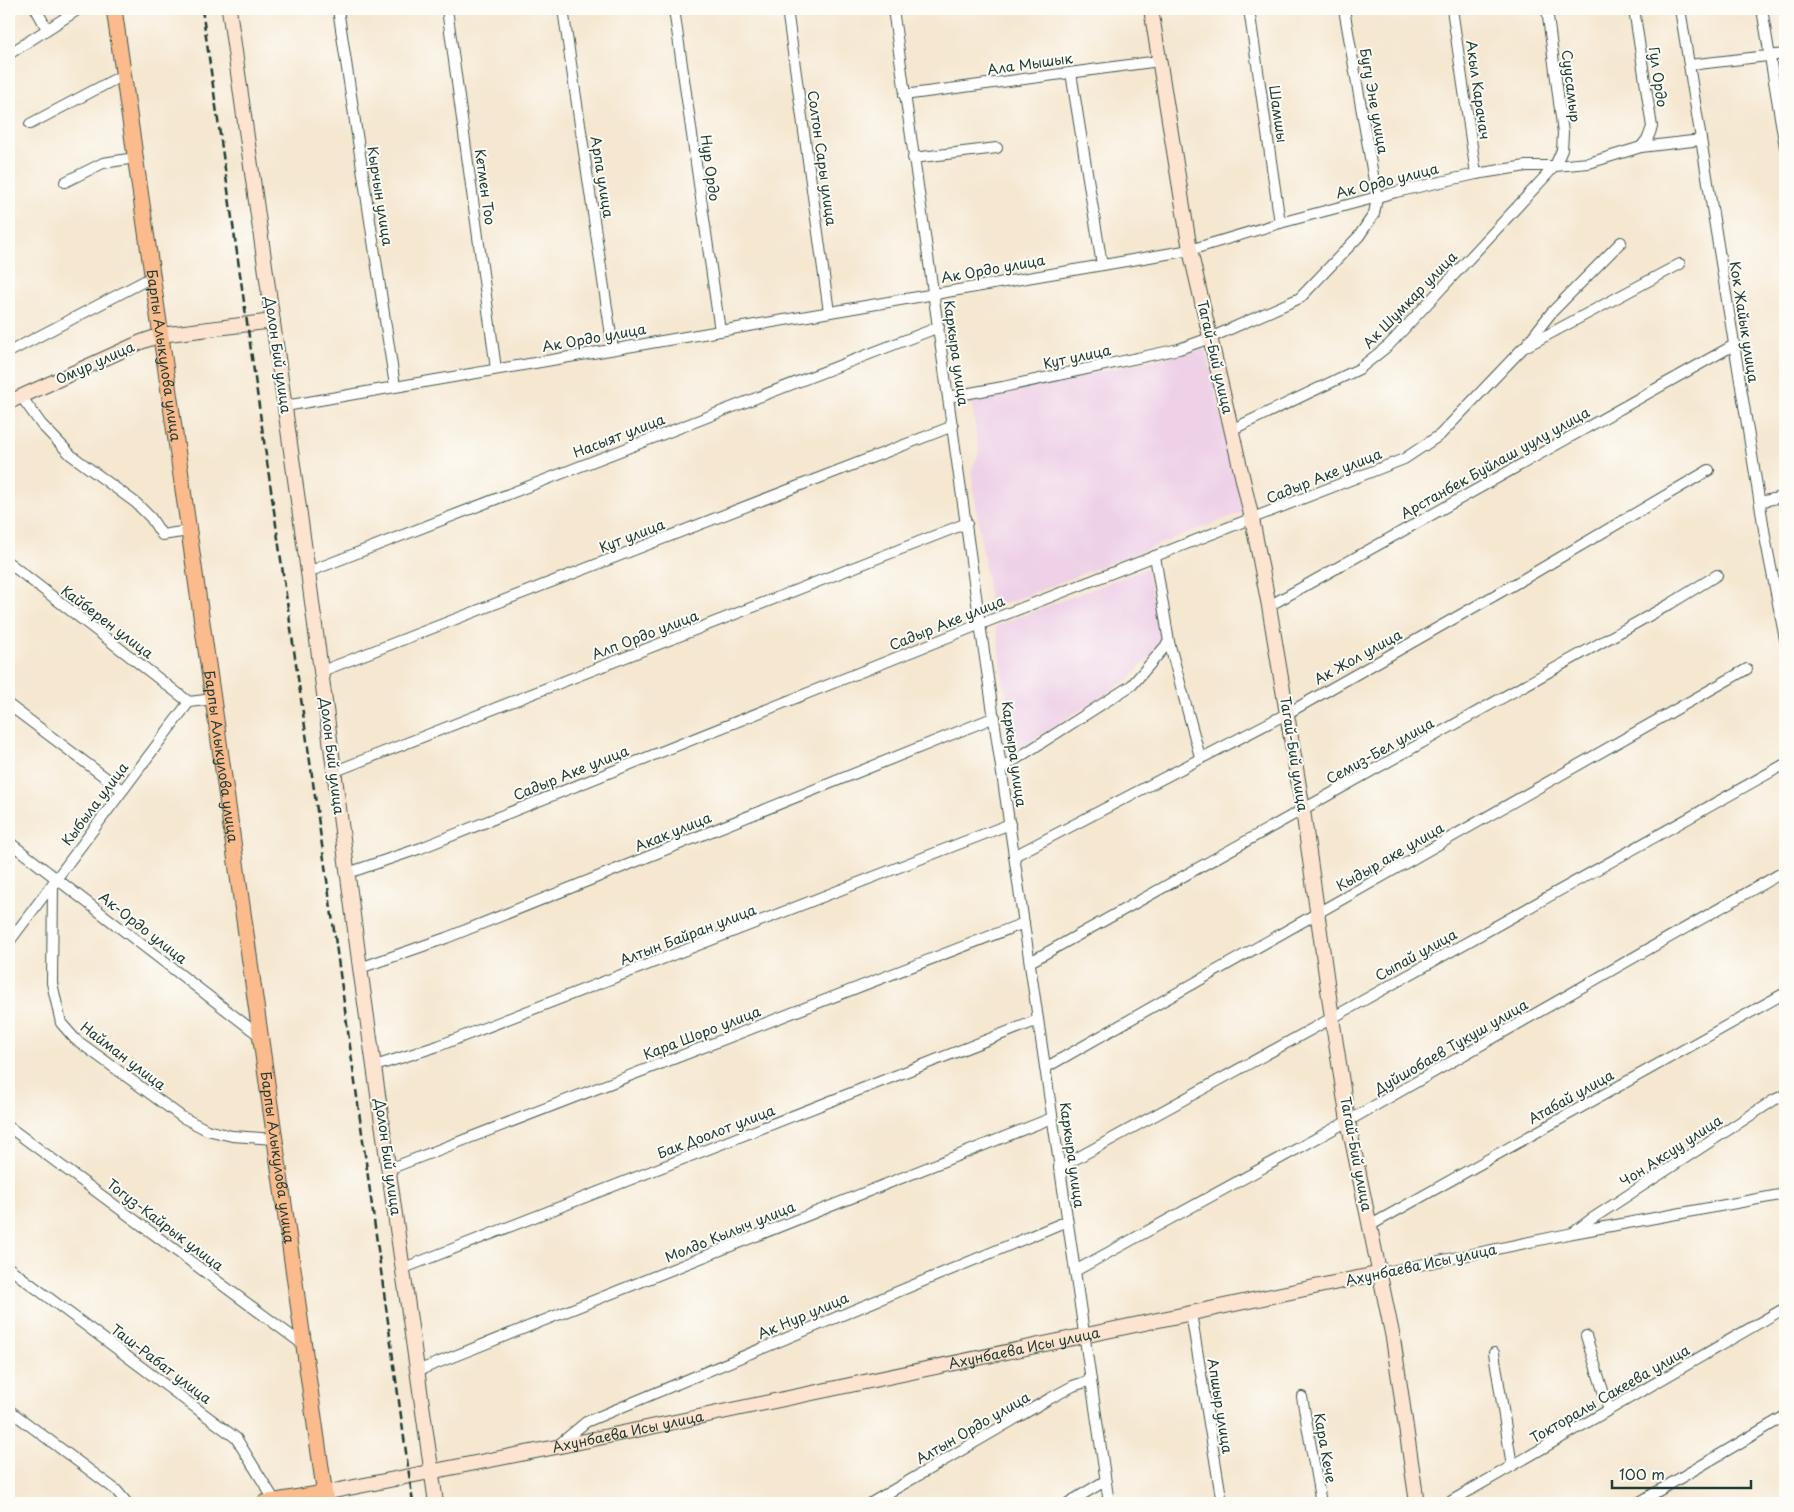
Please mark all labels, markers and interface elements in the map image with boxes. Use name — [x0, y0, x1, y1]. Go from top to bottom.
street label: Акыл Карачач — [1461, 39, 1496, 141]
street label: Гул Ордо — [1644, 45, 1673, 109]
street label: Бугу Эне улица — [1355, 46, 1394, 156]
street label: Ала Мышык — [986, 47, 1075, 80]
street label: Суусамыр — [1557, 49, 1586, 123]
street label: Шамшы — [1264, 84, 1293, 144]
street label: Солтон Сары улица — [803, 89, 842, 227]
street label: Нур Ордо — [695, 133, 726, 203]
street label: Арпа улица — [586, 135, 619, 219]
street label: Кырчын улица — [362, 145, 399, 247]
street label: Кетмен Тоо — [470, 147, 501, 226]
street label: Ак Ордо улица — [1333, 158, 1441, 203]
street label: Ак Шумкар улица — [1358, 246, 1462, 353]
street label: Ак Ордо улица — [939, 249, 1047, 288]
street label: Кок Жайык улица — [1725, 260, 1764, 384]
street label: Барпы Алыкулова улица — [142, 268, 187, 443]
street label: Долон Бий улица — [260, 294, 297, 415]
street label: Тагай-Бий улица — [1192, 298, 1239, 416]
street label: Каркыра улица — [939, 299, 974, 407]
street label: Ак Ордо улица — [540, 318, 648, 357]
street label: Омур улица — [52, 336, 138, 389]
street label: Кут улица — [1041, 339, 1113, 374]
street label: Арстанбек Буйлаш уулу улица — [1396, 401, 1593, 524]
street label: Насыят улица — [570, 408, 668, 463]
street label: Садыр Аке улица — [1263, 443, 1385, 508]
street label: Кут улица — [596, 513, 668, 558]
street label: Кайберен улица — [57, 580, 158, 663]
street label: Садыр Аке улица — [886, 590, 1008, 655]
street label: Алп Ордо улица — [588, 604, 701, 665]
street label: Ак Жол улица — [1310, 624, 1406, 689]
street label: Барпы Алыкулова улица — [199, 669, 244, 844]
street label: Долон Бий улица — [315, 695, 350, 816]
street label: Тагай-Бий улица — [1275, 695, 1314, 813]
street label: Каркыра улица — [997, 700, 1032, 808]
street label: Семиз-Бел улица — [1322, 712, 1438, 789]
street label: Садыр Аке улица — [510, 740, 632, 805]
street label: Кыбыла улица — [56, 757, 133, 850]
street label: Акак улица — [631, 807, 714, 856]
street label: Кыдыр аке улица — [1332, 817, 1448, 896]
street label: Ак-Ордо улица — [95, 886, 192, 969]
street label: Алтын Байран улица — [617, 899, 759, 970]
street label: Сыпай улица — [1371, 923, 1461, 986]
street label: Дуйшобаев Тукуш улица — [1369, 994, 1532, 1100]
street label: Кара Шоро улица — [640, 1000, 764, 1065]
street label: Найман улица — [76, 1017, 171, 1095]
street label: Атабай улица — [1524, 1064, 1618, 1129]
street label: Барпы Алыкулова улица — [255, 1070, 300, 1245]
street label: Тагай-Бий улица — [1335, 1095, 1378, 1213]
street label: Долон Бий улица — [370, 1096, 407, 1217]
street label: Бак Доолот улица — [654, 1099, 778, 1164]
street label: Каркыра улица — [1055, 1101, 1090, 1209]
street label: Чон Аксуу улица — [1615, 1109, 1726, 1192]
street label: Тогуз-Кайрык улица — [102, 1174, 228, 1276]
street label: Молдо Кылыч улица — [661, 1196, 798, 1267]
street label: Ахунбаева Исы улица — [1343, 1238, 1499, 1291]
street label: Ак Нур улица — [754, 1287, 852, 1344]
street label: Таш-Рабат улица — [106, 1319, 216, 1409]
street label: Ахунбаева Исы улица — [946, 1322, 1102, 1374]
street label: Токторалы Сакеева улица — [1526, 1339, 1694, 1448]
street label: Апшыр улица — [1203, 1357, 1238, 1455]
street label: Алтын Ордо улица — [912, 1386, 1034, 1469]
street label: Ахунбаева Исы улица — [550, 1405, 706, 1458]
street label: Кара Кече — [1309, 1411, 1342, 1485]
scale bar — [1612, 1457, 1750, 1489]
text: 100 m — [1619, 1462, 1665, 1485]

